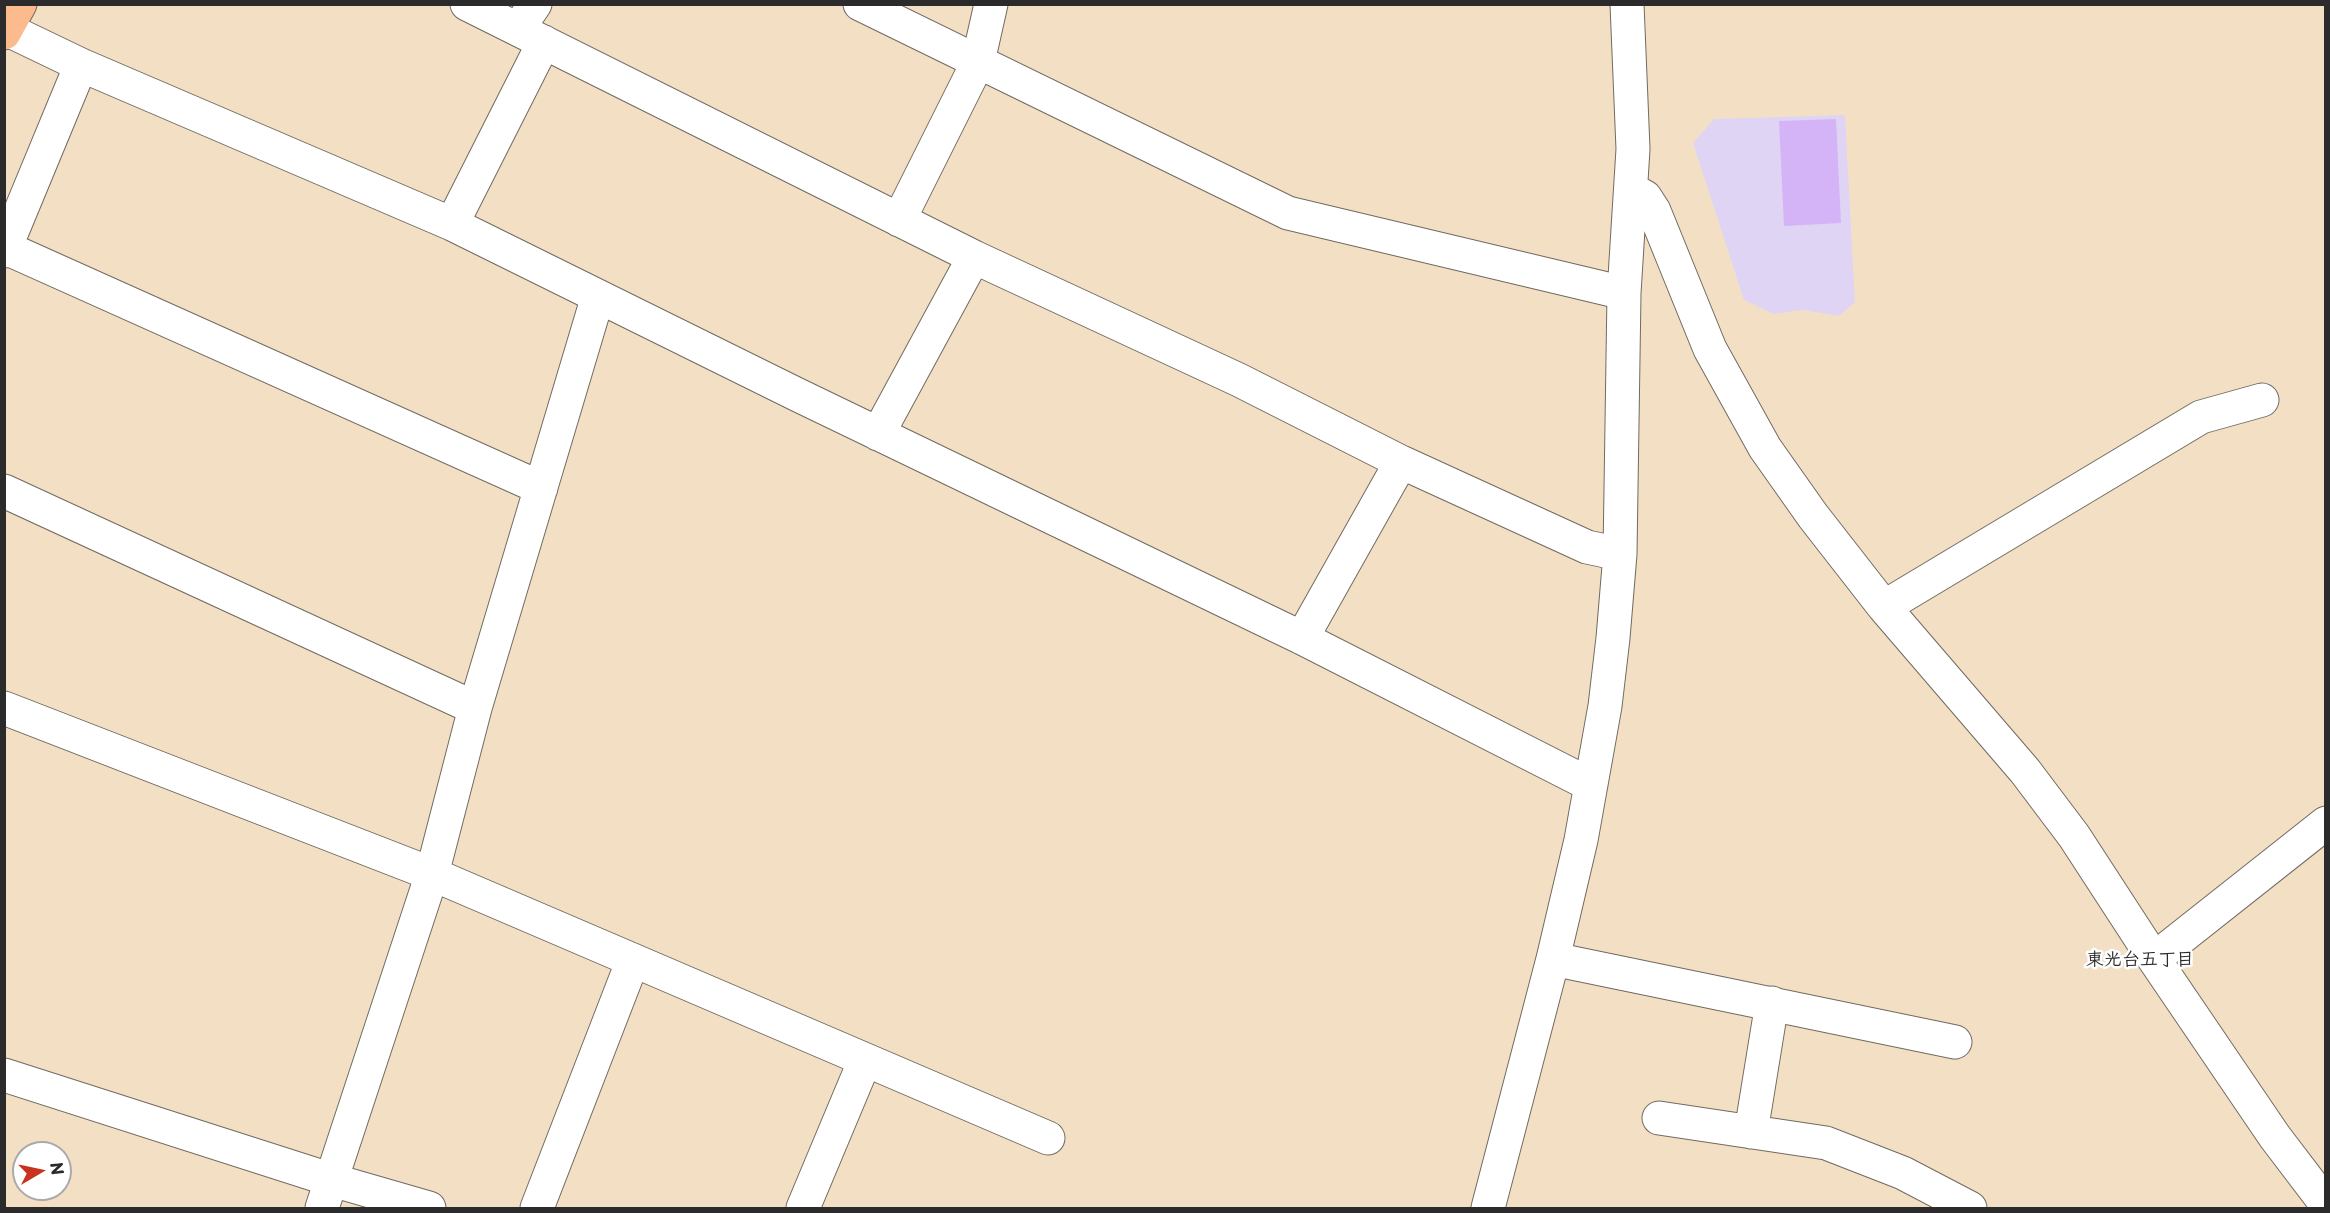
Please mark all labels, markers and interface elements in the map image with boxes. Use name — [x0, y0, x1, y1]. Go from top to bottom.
district label: 東光台五丁目 — [2086, 949, 2194, 971]
north arrow — [12, 1141, 72, 1201]
text: N — [45, 1160, 71, 1177]

